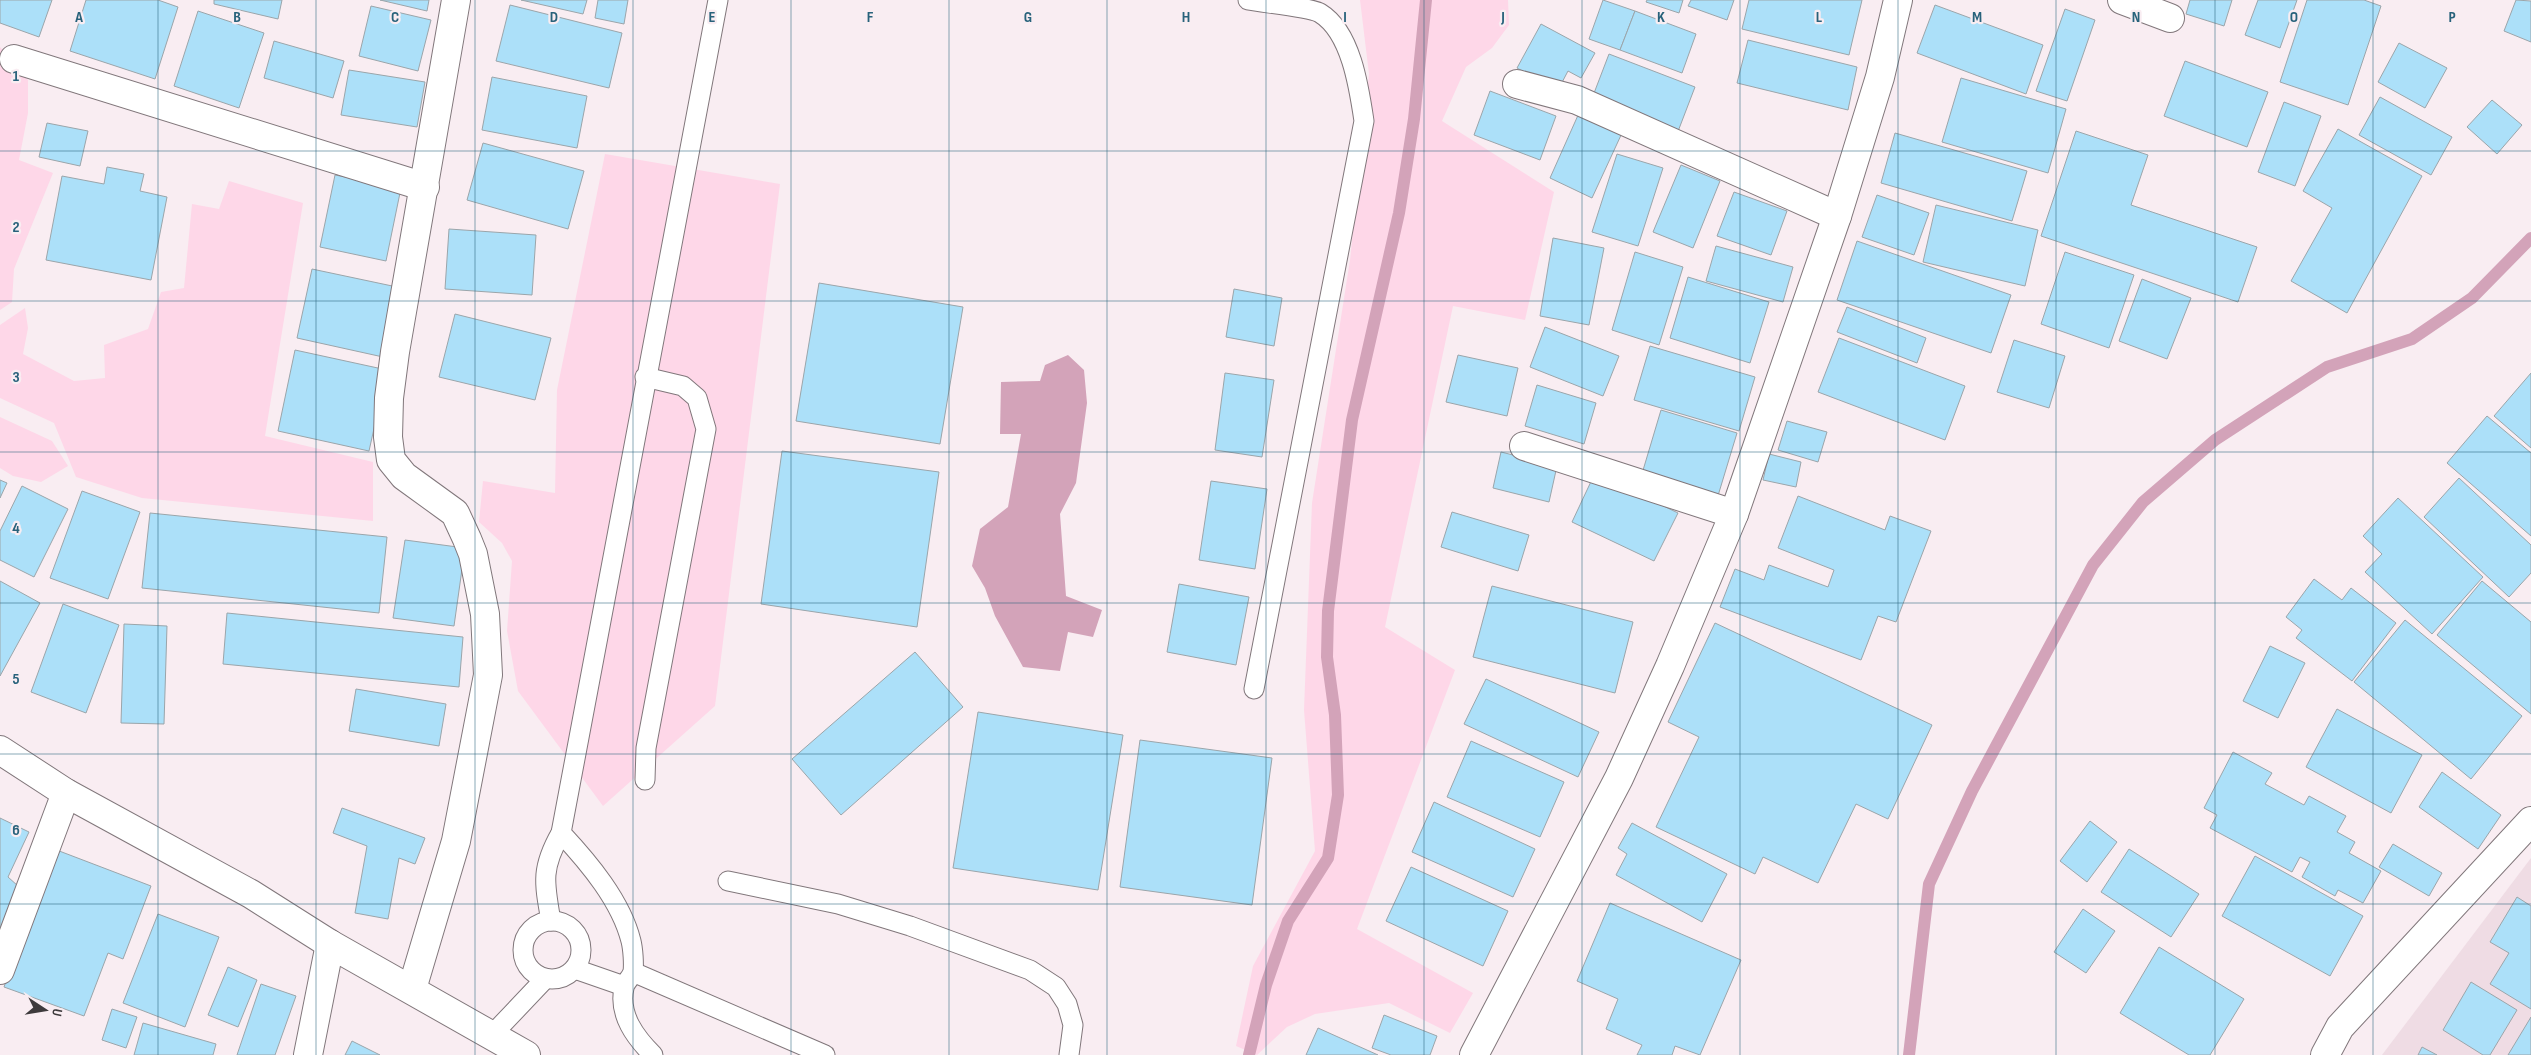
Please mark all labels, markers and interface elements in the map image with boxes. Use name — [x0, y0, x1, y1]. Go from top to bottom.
text: A — [74, 8, 83, 27]
text: B — [233, 8, 241, 27]
text: C — [391, 8, 399, 27]
text: D — [550, 8, 558, 27]
text: E — [709, 8, 716, 27]
text: F — [867, 8, 874, 27]
text: G — [1024, 8, 1032, 27]
text: H — [1182, 8, 1190, 27]
text: I — [1343, 8, 1347, 27]
text: J — [1500, 8, 1505, 27]
text: K — [1657, 8, 1665, 27]
text: L — [1816, 8, 1823, 27]
text: M — [1972, 8, 1982, 27]
text: N — [2132, 8, 2140, 27]
text: O — [2290, 8, 2298, 27]
text: P — [2448, 8, 2456, 27]
text: 1 — [13, 67, 20, 86]
text: 2 — [12, 218, 20, 237]
text: 3 — [12, 368, 20, 387]
text: 4 — [12, 519, 20, 538]
text: 5 — [12, 670, 20, 689]
text: 6 — [12, 821, 20, 840]
north arrow — [20, 985, 70, 1035]
text: U — [48, 1007, 66, 1018]

